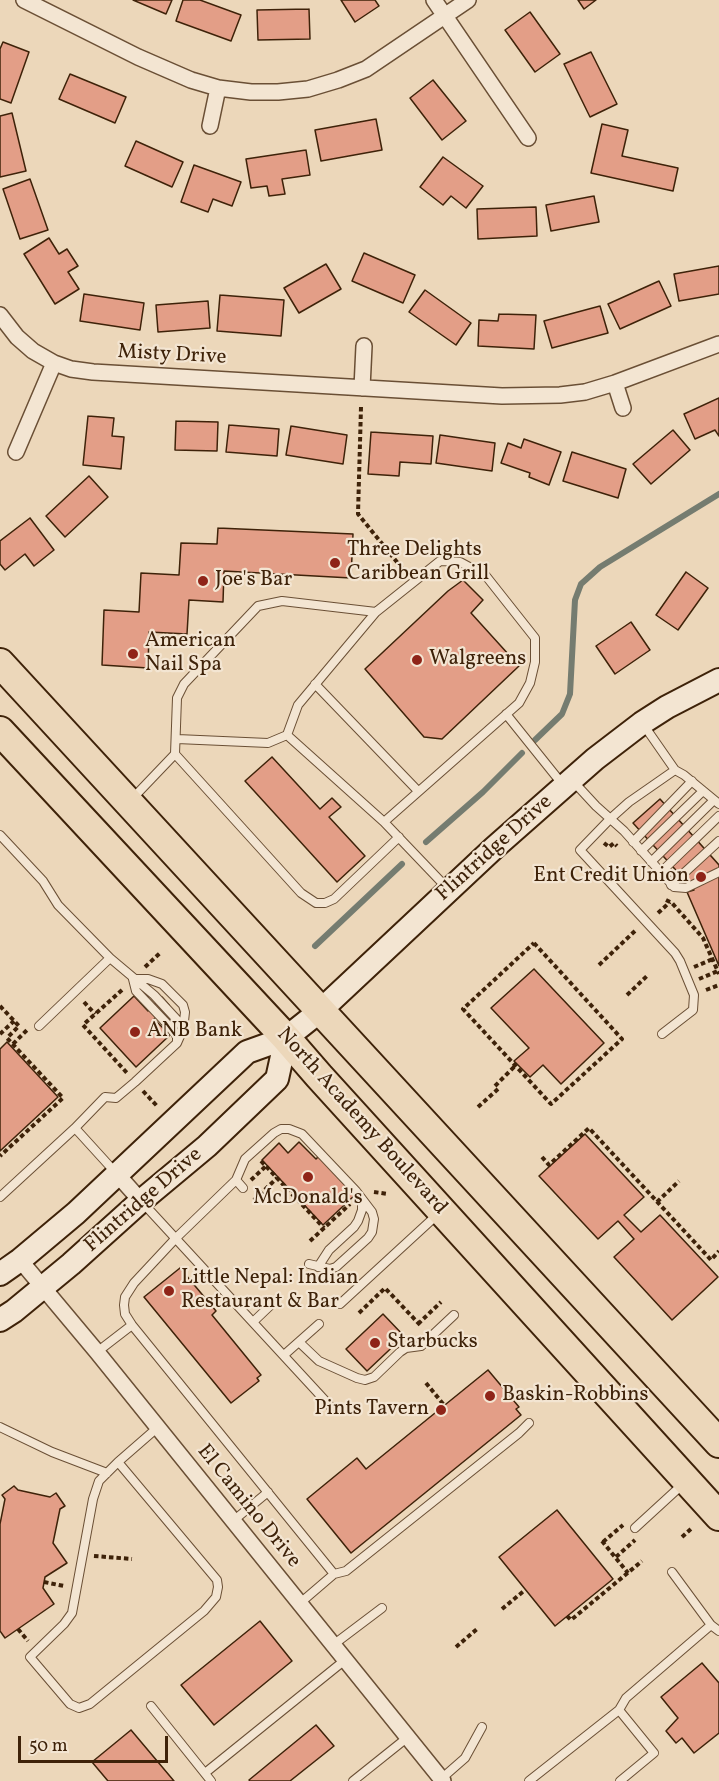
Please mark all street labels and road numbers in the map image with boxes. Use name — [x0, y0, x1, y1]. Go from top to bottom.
street label: Misty Drive — [117, 341, 227, 371]
street label: Flintridge Drive — [432, 790, 558, 908]
street label: North Academy Boulevard — [270, 1023, 452, 1221]
street label: Flintridge Drive — [80, 1143, 208, 1259]
street label: El Camino Drive — [191, 1440, 305, 1574]

